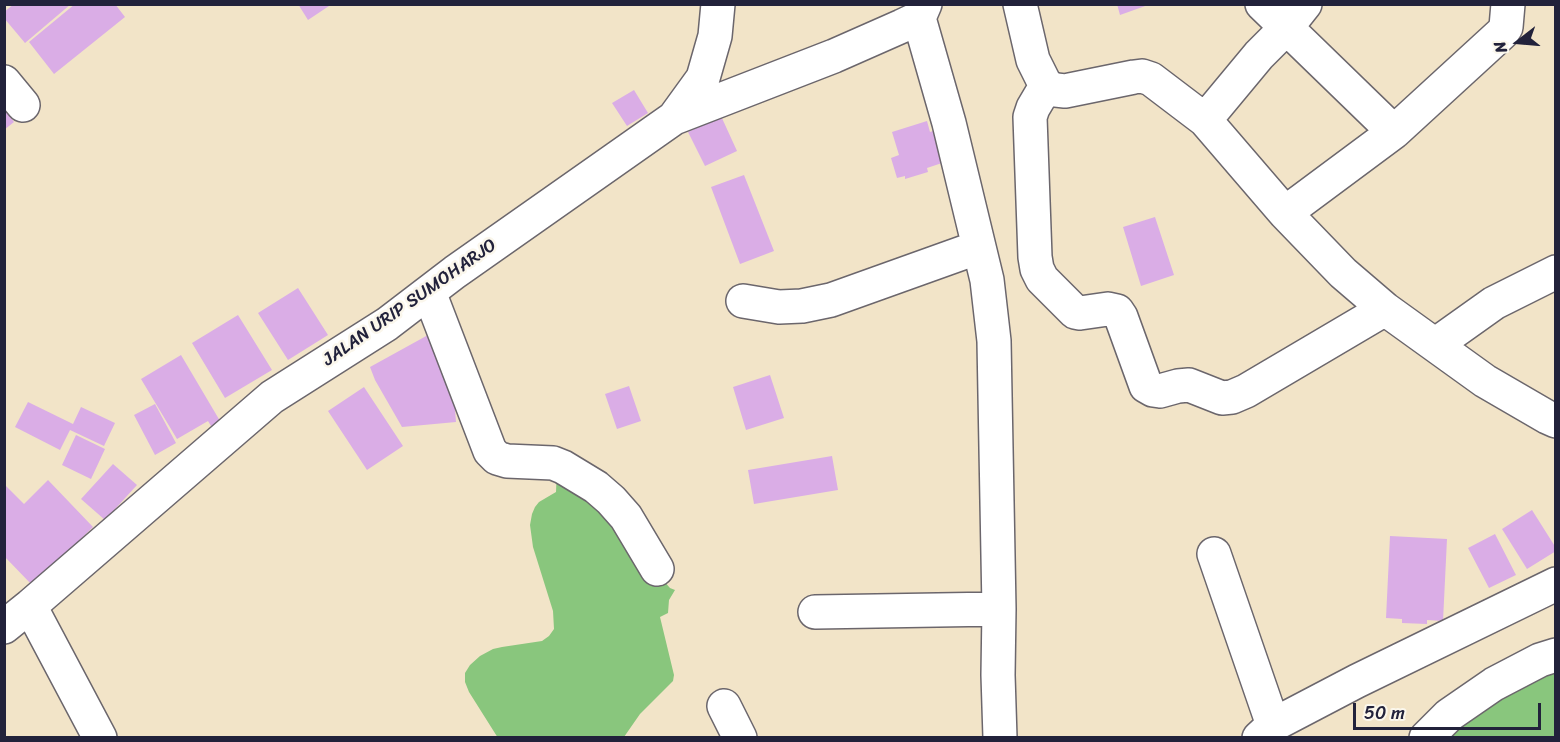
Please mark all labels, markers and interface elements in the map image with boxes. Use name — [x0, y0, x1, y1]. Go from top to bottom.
north arrow — [1488, 12, 1548, 72]
text: N — [1485, 38, 1516, 56]
street label: JALAN URIP SUMOHARJO — [319, 235, 501, 371]
scale bar — [1356, 691, 1544, 729]
text: 50 m — [1364, 697, 1405, 729]

